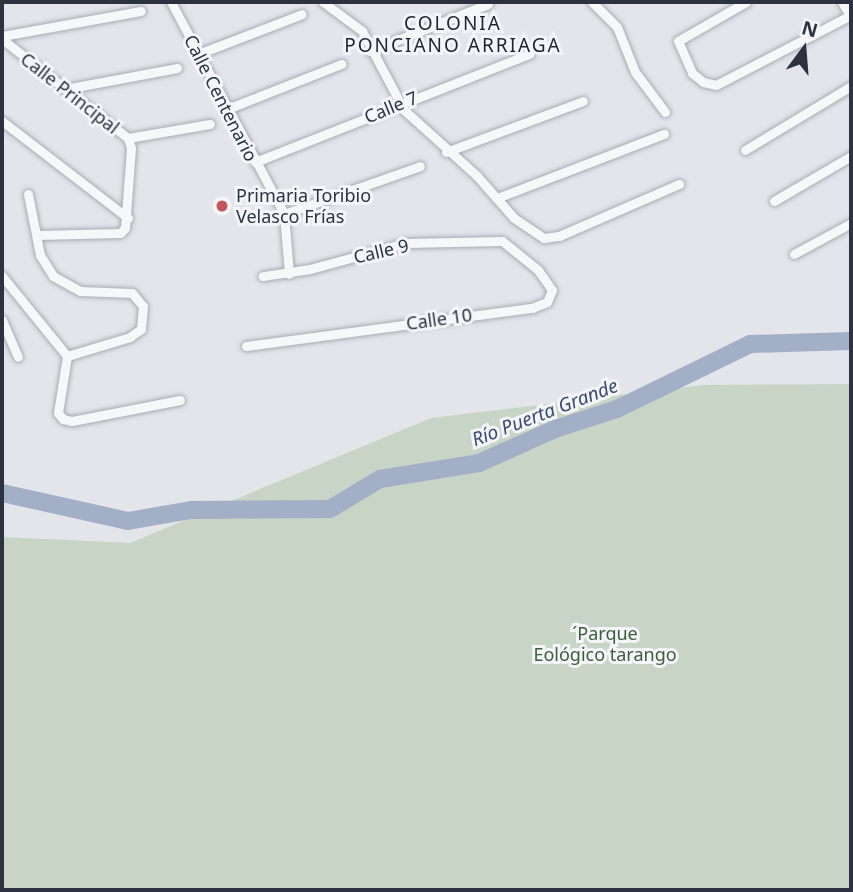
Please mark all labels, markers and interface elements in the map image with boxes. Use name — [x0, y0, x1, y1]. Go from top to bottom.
district label: COLONIA PONCIANO ARRIAGA — [346, 13, 560, 57]
north arrow — [769, 14, 839, 84]
text: N — [799, 14, 821, 43]
street label: Calle Centenario — [180, 31, 262, 165]
street label: Calle Principal — [17, 48, 123, 138]
street label: Calle 7 — [361, 87, 421, 127]
place label: Primaria Toribio Velasco Frías — [236, 185, 371, 228]
marker: Primaria Toribio Velasco Frías — [214, 198, 230, 214]
street label: Calle 9 — [351, 234, 411, 268]
street label: Calle 10 — [405, 304, 473, 334]
water label: Río Puerta Grande — [469, 375, 621, 451]
park label: ´Parque Eológico tarango — [533, 623, 677, 666]

